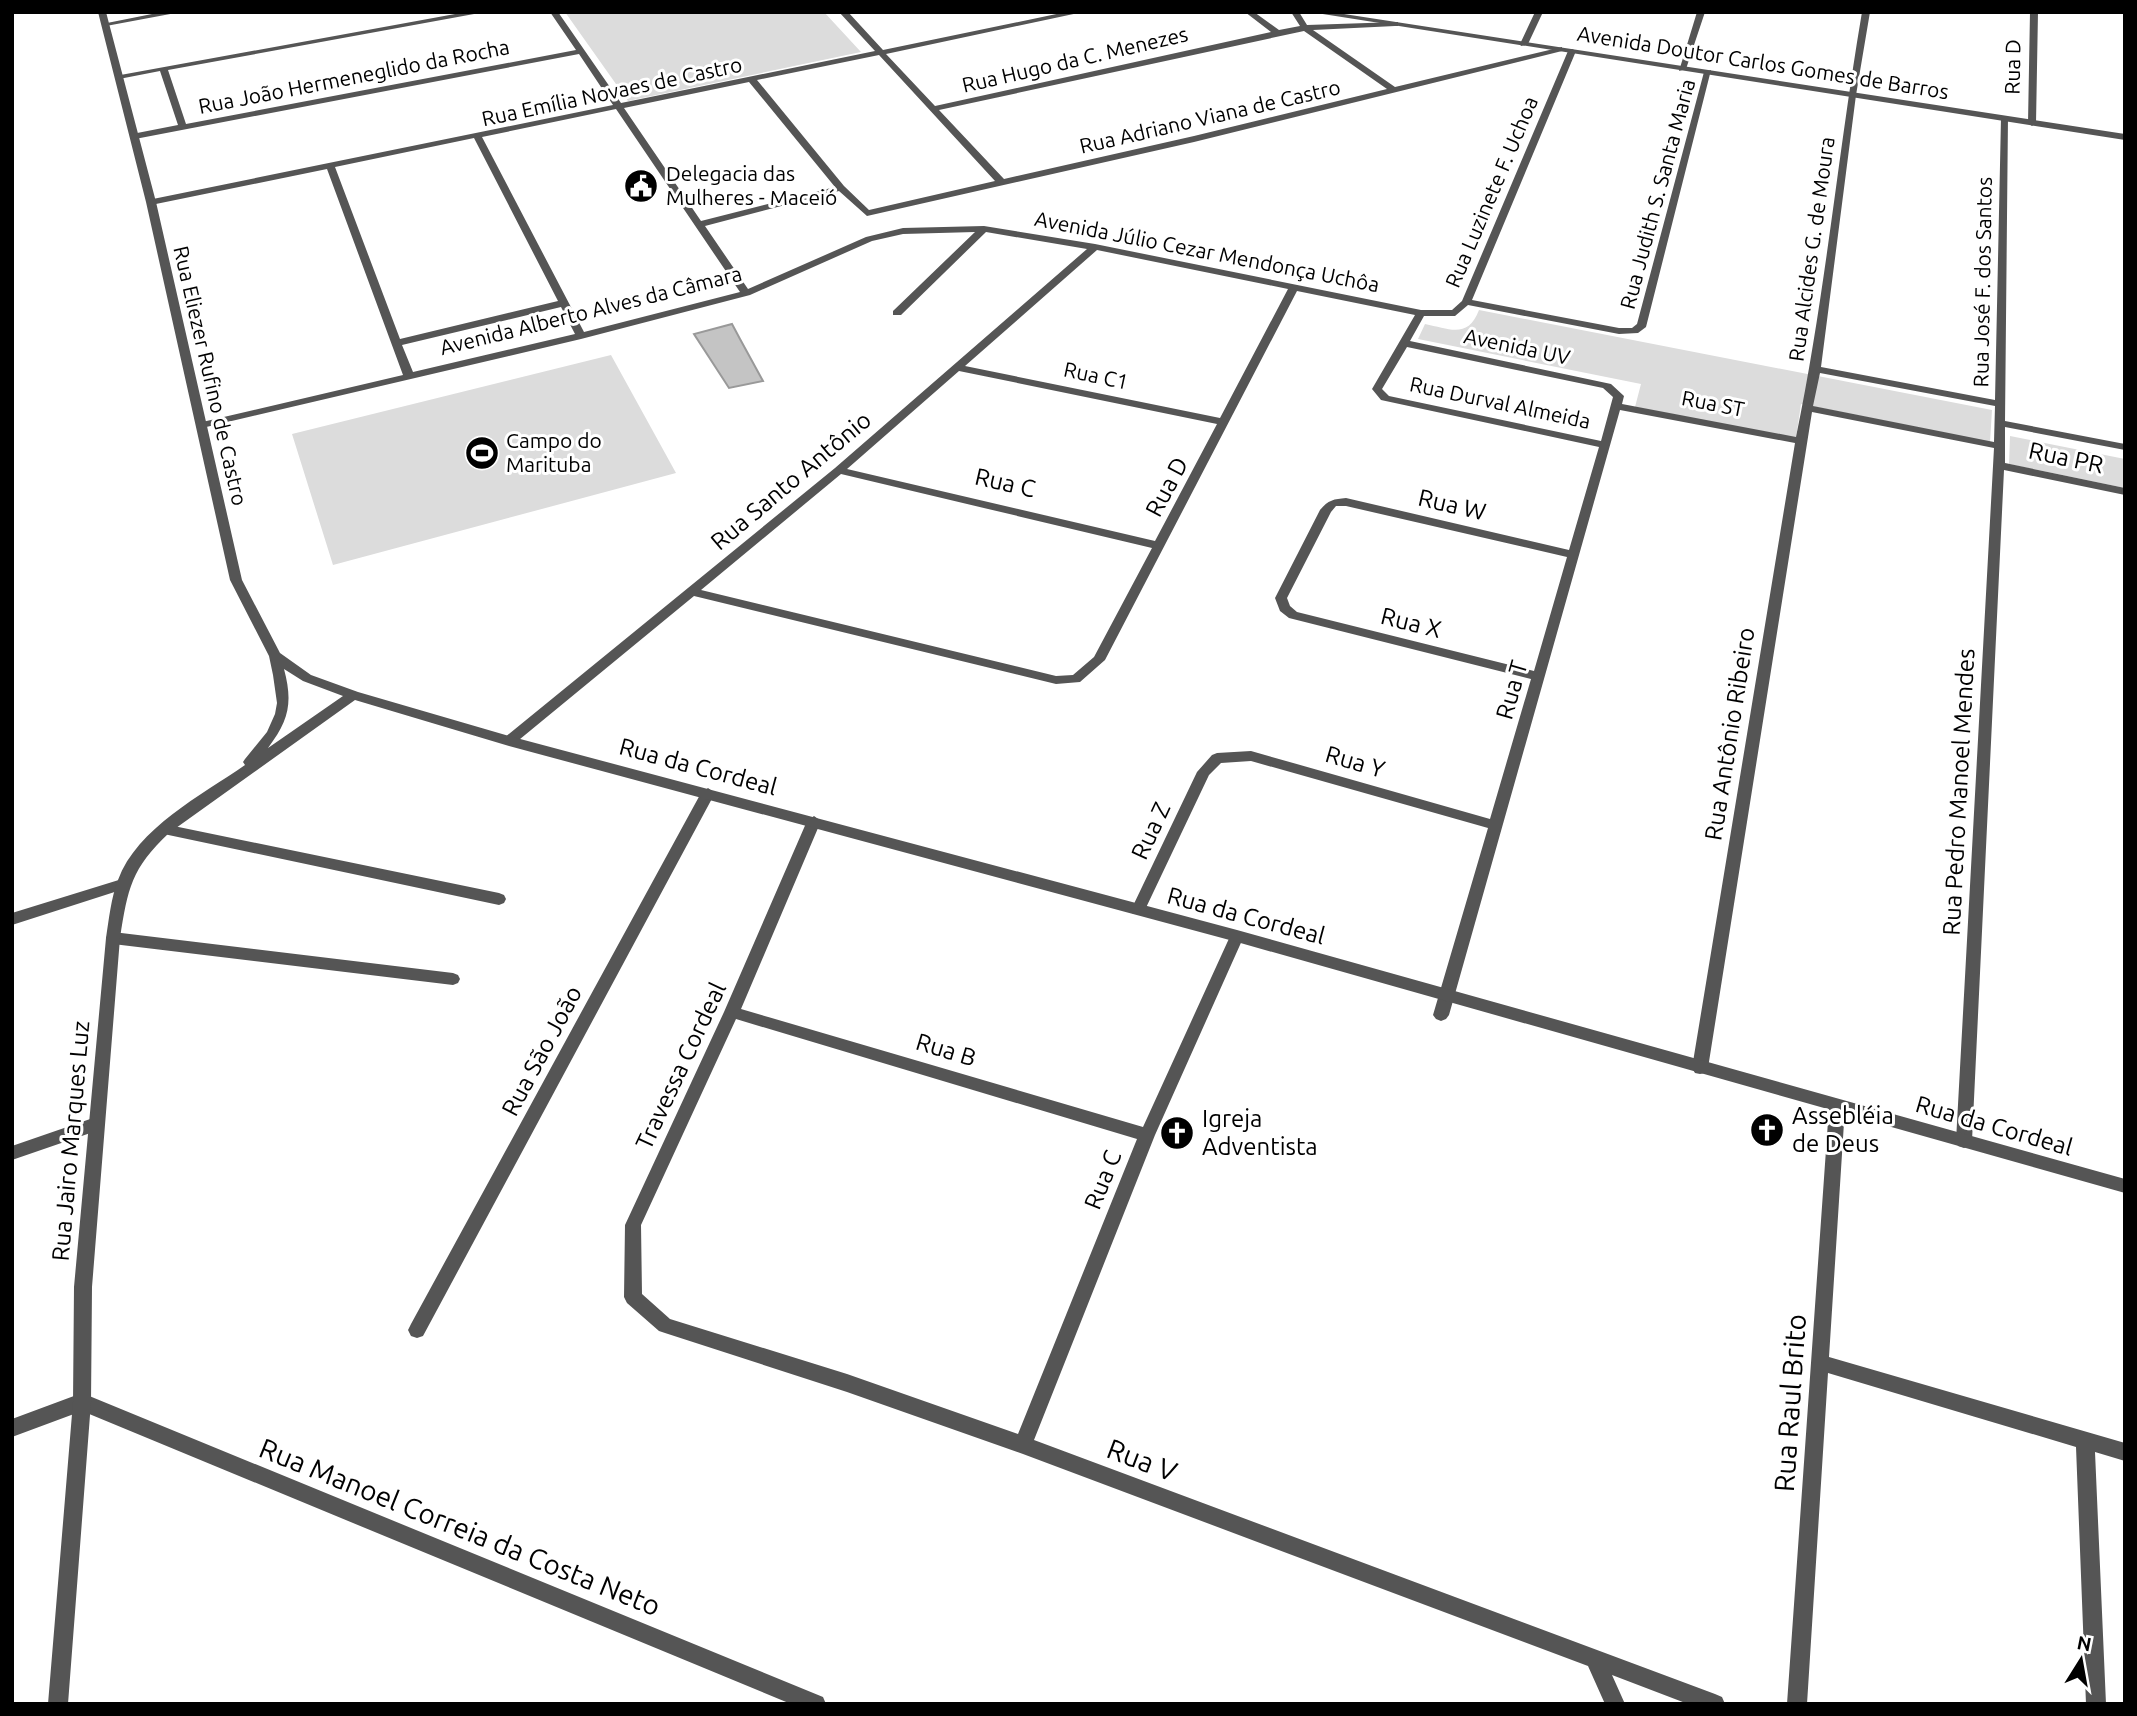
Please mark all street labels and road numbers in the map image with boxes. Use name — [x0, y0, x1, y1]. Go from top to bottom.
street label: Rua Hugo da C. Menezes — [959, 21, 1190, 97]
street label: Avenida Doutor Carlos Gomes de Barros — [1576, 21, 1951, 103]
street label: Rua João Hermeneglido da Rocha — [196, 34, 511, 118]
street label: Rua D — [2000, 39, 2024, 95]
street label: Rua Emília Novaes de Castro — [479, 52, 744, 130]
street label: Rua Adriano Viana de Castro — [1077, 74, 1343, 158]
street label: Rua Judith S. Santa Maria — [1615, 76, 1699, 311]
street label: Rua Luzinete F. Uchoa — [1440, 92, 1542, 291]
street label: Rua Alcides G. de Moura — [1783, 135, 1839, 363]
street label: Rua José F. dos Santos — [1968, 176, 1996, 387]
street label: Avenida Júlio Cezar Mendonça Uchôa — [1033, 206, 1382, 296]
street label: Rua Eliezer Rufino de Castro — [169, 244, 253, 508]
street label: Avenida Alberto Alves da Câmara — [437, 261, 744, 359]
street label: Avenida UV — [1462, 323, 1573, 369]
street label: Rua C1 — [1062, 356, 1131, 394]
street label: Rua Durval Almeida — [1408, 371, 1593, 433]
street label: Rua ST — [1680, 385, 1747, 421]
street label: Rua Santo Antônio — [705, 406, 876, 555]
street label: Rua PR — [2026, 436, 2106, 479]
street label: Rua D — [1140, 452, 1193, 521]
street label: Rua C — [972, 462, 1038, 503]
street label: Rua W — [1416, 484, 1489, 525]
street label: Rua X — [1378, 602, 1444, 643]
street label: Rua Antônio Ribeiro — [1699, 625, 1760, 842]
street label: Rua Pedro Manoel Mendes — [1937, 648, 1980, 936]
street label: Rua T — [1490, 657, 1533, 722]
street label: Rua da Cordeal — [616, 733, 780, 801]
street label: Rua Y — [1322, 740, 1388, 783]
street label: Rua Z — [1126, 798, 1175, 864]
street label: Rua da Cordeal — [1164, 882, 1328, 950]
street label: Travessa Cordeal — [630, 978, 731, 1154]
street label: Rua São João — [496, 981, 587, 1120]
street label: Rua Jairo Marques Luz — [47, 1020, 94, 1262]
street label: Rua B — [913, 1028, 980, 1071]
street label: Rua da Cordeal — [1913, 1090, 2076, 1161]
street label: Rua C — [1079, 1146, 1127, 1213]
street label: Rua Raul Brito — [1768, 1313, 1811, 1493]
street label: Rua Manoel Correia da Costa Neto — [255, 1432, 665, 1621]
street label: Rua V — [1103, 1432, 1182, 1487]

